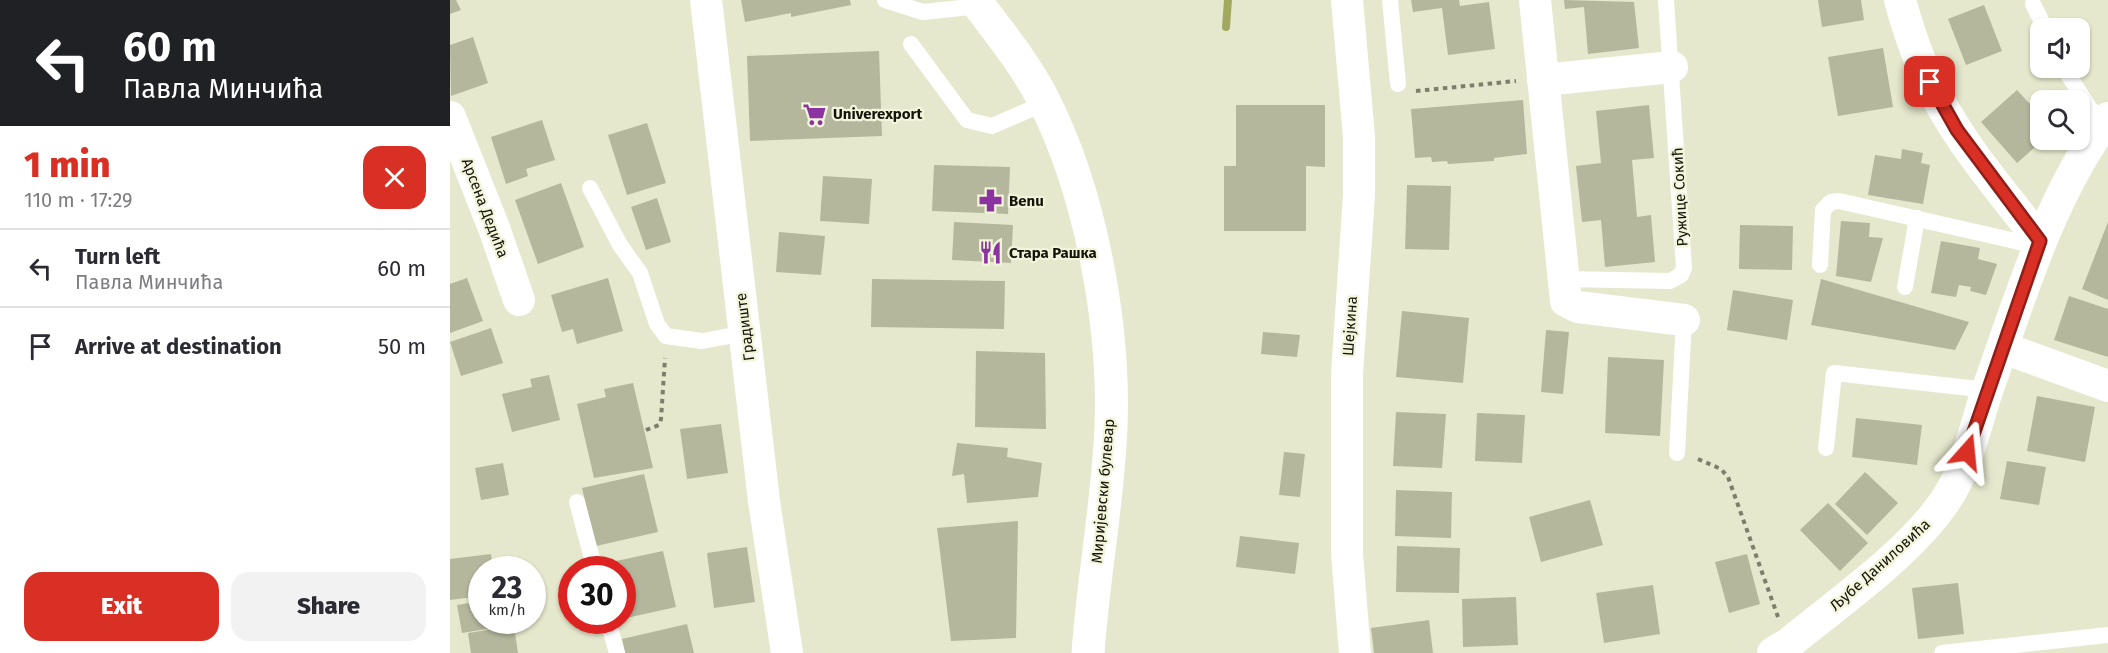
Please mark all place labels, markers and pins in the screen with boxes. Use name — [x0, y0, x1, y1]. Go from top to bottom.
pin — [1904, 56, 1955, 107]
supermarket icon: Univerexport — [802, 101, 828, 127]
place label: Univerexport — [833, 105, 923, 123]
pharmacy icon: Benu — [978, 188, 1004, 214]
place label: Benu — [1009, 192, 1044, 210]
restaurant icon: Стара Рашка — [978, 240, 1004, 266]
place label: Стара Рашка — [1009, 244, 1097, 262]

